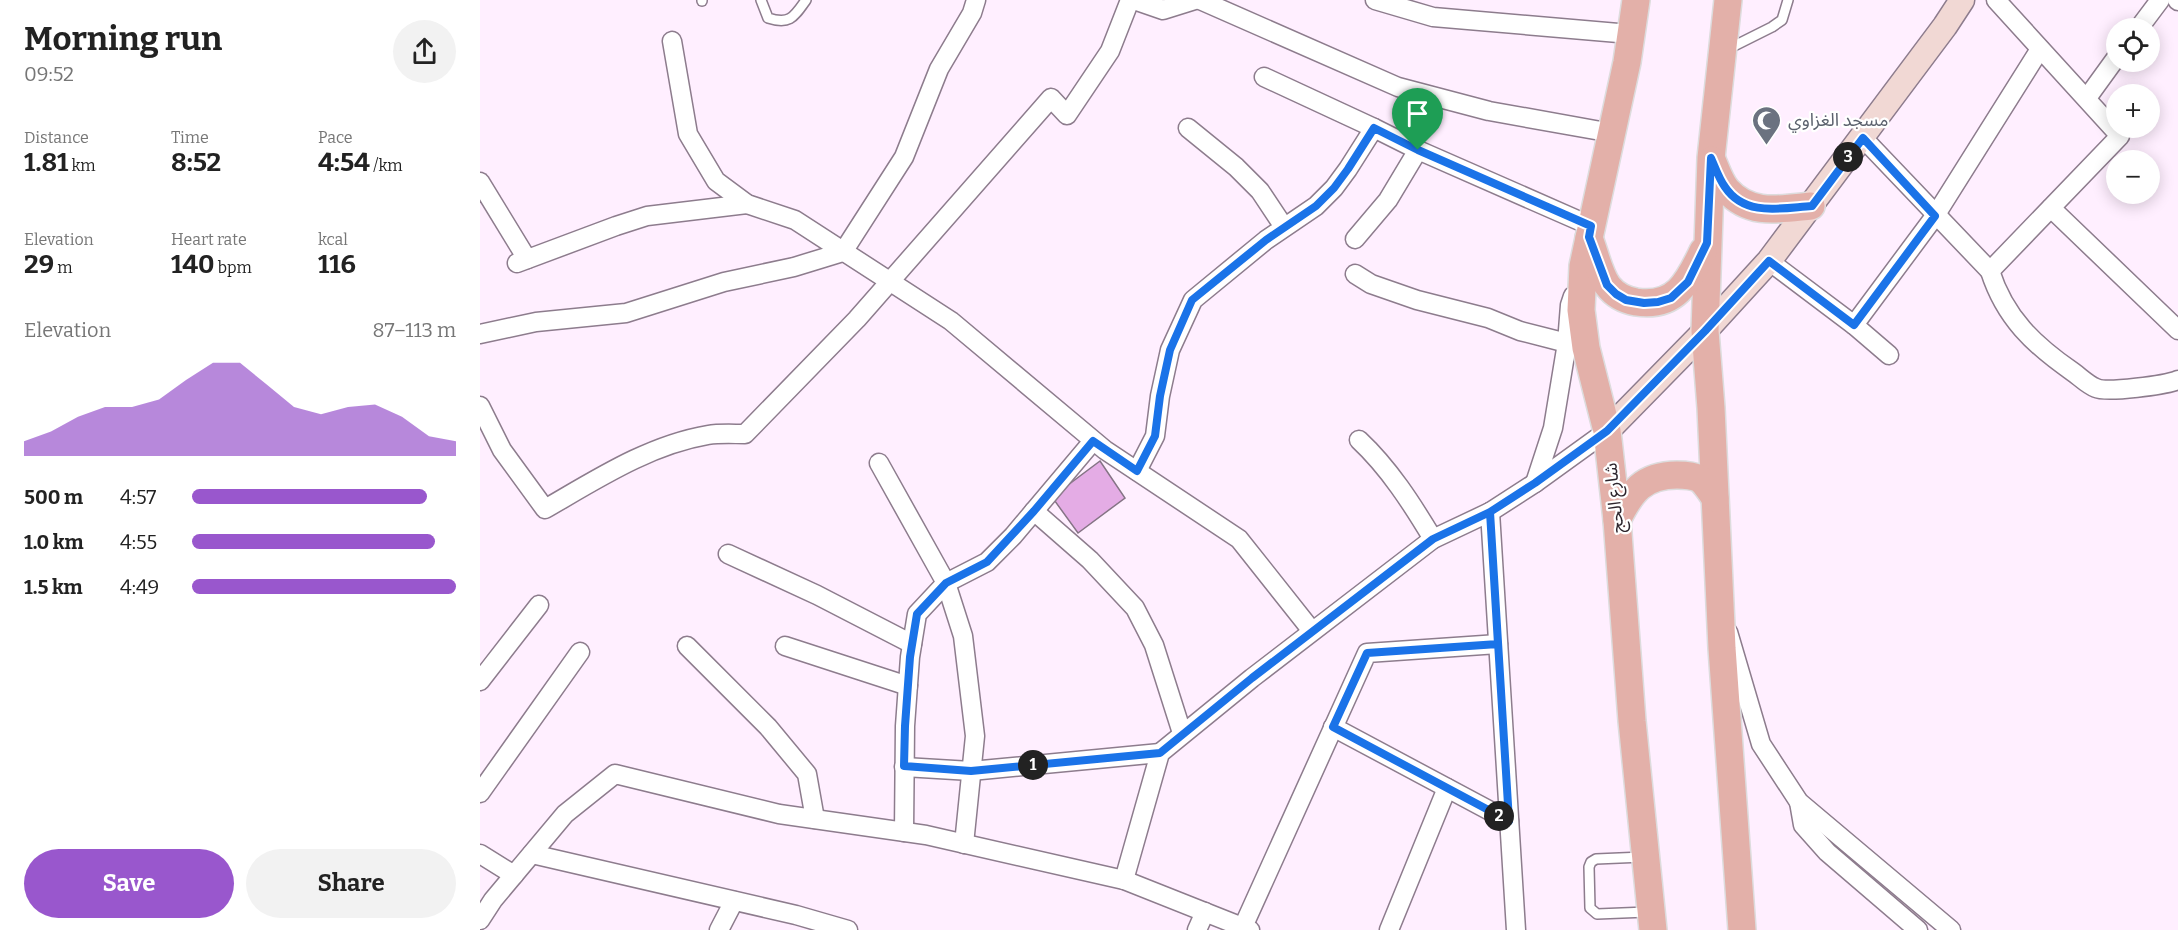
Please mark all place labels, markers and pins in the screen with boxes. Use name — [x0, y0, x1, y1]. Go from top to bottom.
pin — [1392, 88, 1443, 150]
mosque icon: مسجد الغزاوي — [1751, 104, 1783, 146]
place label: مسجد الغزاوي — [1788, 109, 1888, 133]
pin: 3 — [1833, 142, 1863, 172]
pin: 1 — [1018, 750, 1048, 780]
pin: 2 — [1484, 801, 1514, 831]

